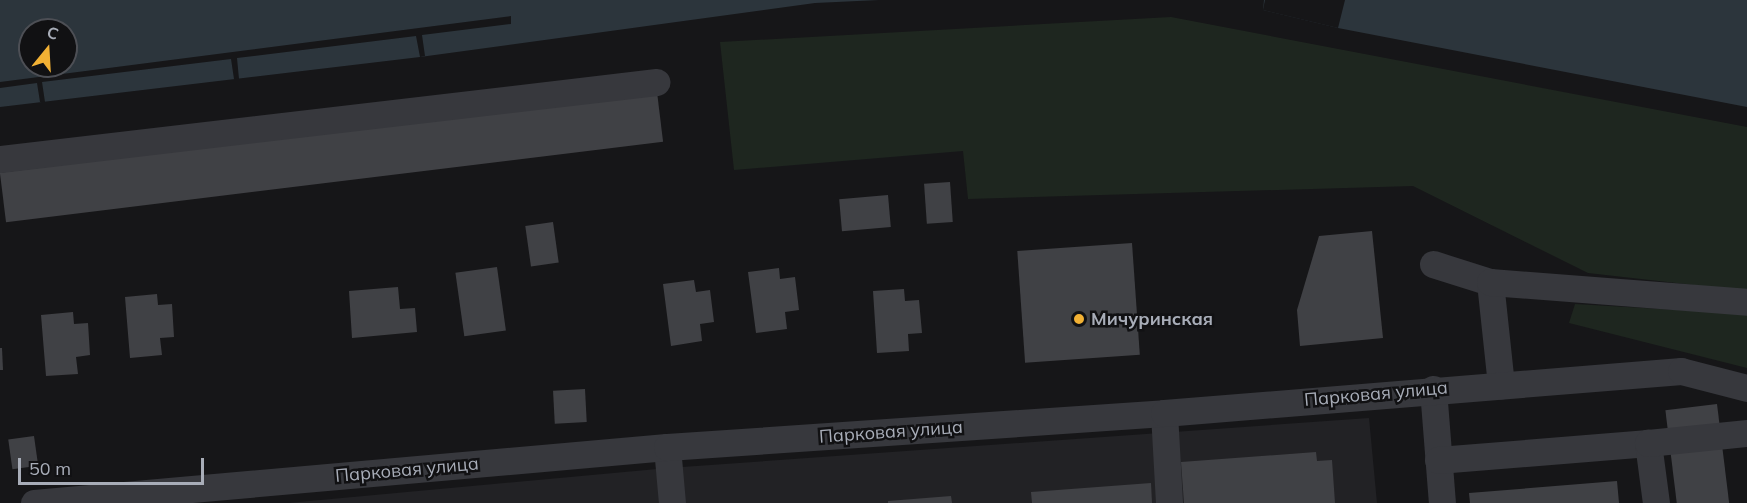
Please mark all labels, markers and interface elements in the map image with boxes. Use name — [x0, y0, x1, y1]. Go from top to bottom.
north arrow — [18, 18, 78, 78]
text: С — [45, 22, 61, 44]
place label: Мичуринская — [1091, 308, 1213, 330]
marker: Мичуринская — [1072, 312, 1086, 326]
street label: Парковая улица — [1303, 377, 1449, 411]
street label: Парковая улица — [818, 416, 964, 448]
scale bar — [21, 446, 207, 484]
street label: Парковая улица — [334, 453, 480, 487]
text: 50 m — [29, 457, 71, 480]

